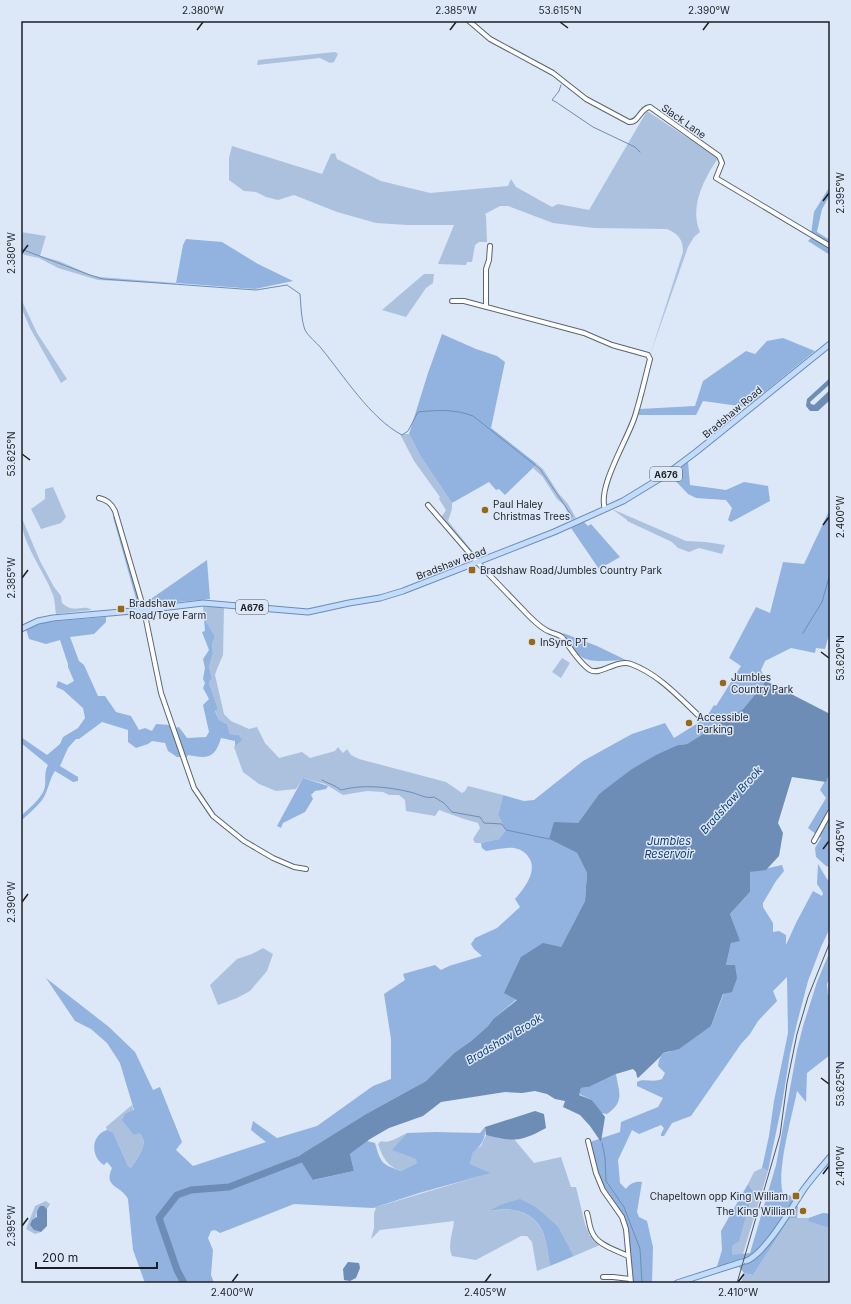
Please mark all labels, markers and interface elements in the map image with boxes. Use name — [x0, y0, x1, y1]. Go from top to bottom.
text: 2.380°W — [182, 4, 224, 16]
text: 2.385°W — [435, 4, 477, 16]
text: 53.615°N — [538, 4, 582, 16]
text: 2.390°W — [688, 4, 730, 16]
street label: Slack Lane — [659, 101, 709, 141]
text: 2.395°W — [834, 172, 846, 214]
text: 2.380°W — [5, 232, 17, 274]
street label: Bradshaw Road — [700, 384, 764, 440]
text: 53.625°N — [5, 431, 17, 477]
road number: A676 — [650, 467, 682, 481]
text: 2.400°W — [834, 496, 846, 538]
place label: Paul Haley Christmas Trees — [493, 498, 570, 522]
marker: Paul Haley Christmas Trees — [480, 505, 490, 515]
street label: Bradshaw Road — [414, 544, 488, 582]
text: 2.385°W — [5, 557, 17, 599]
place label: Bradshaw Road/Jumbles Country Park — [480, 564, 662, 576]
marker: Bradshaw Road/Jumbles Country Park — [467, 565, 477, 575]
place label: Bradshaw Road/Toye Farm — [129, 597, 206, 621]
road number: A676 — [236, 600, 268, 614]
marker: Bradshaw Road/Toye Farm — [116, 604, 126, 614]
text: 53.620°N — [834, 635, 846, 681]
place label: InSync PT — [540, 636, 588, 648]
marker: InSync PT — [527, 637, 537, 647]
place label: Jumbles Country Park — [731, 671, 794, 695]
marker: Jumbles Country Park — [718, 678, 728, 688]
place label: Accessible Parking — [697, 711, 749, 735]
marker: Accessible Parking — [684, 718, 694, 728]
water label: Bradshaw Brook — [697, 763, 766, 837]
text: 2.405°W — [834, 820, 846, 862]
water label: Jumbles Reservoir — [644, 834, 694, 861]
text: 2.390°W — [5, 881, 17, 923]
water label: Bradshaw Brook — [463, 1010, 545, 1067]
text: 53.625°N — [834, 1061, 846, 1107]
text: 2.410°W — [834, 1146, 846, 1186]
place label: Chapeltown opp King William — [650, 1190, 788, 1202]
marker: Chapeltown opp King William — [791, 1191, 801, 1201]
text: 2.395°W — [5, 1205, 17, 1247]
place label: The King William — [716, 1205, 795, 1217]
marker: The King William — [798, 1206, 808, 1216]
scale bar — [36, 1244, 157, 1270]
text: 200 m — [42, 1250, 78, 1265]
text: 2.400°W — [211, 1286, 253, 1298]
text: 2.405°W — [464, 1286, 506, 1298]
text: 2.410°W — [718, 1286, 758, 1298]

